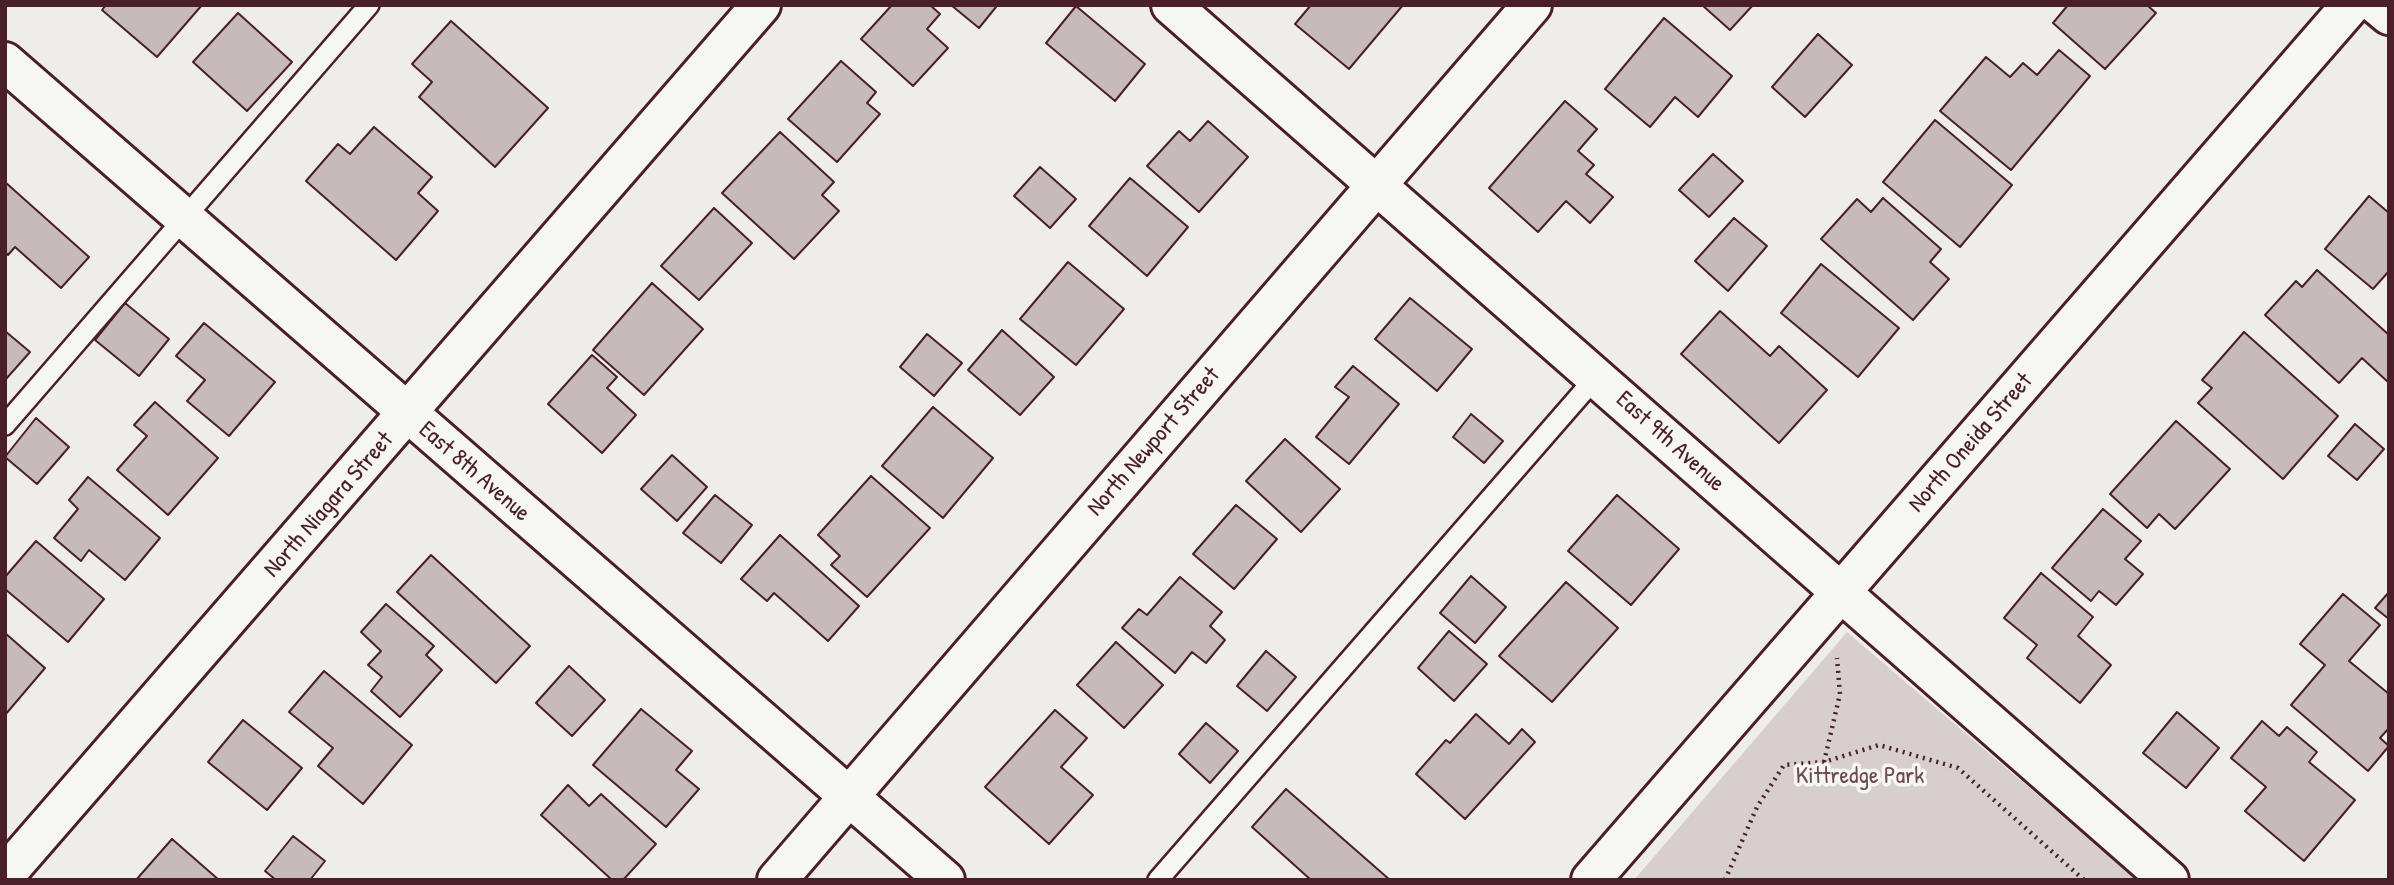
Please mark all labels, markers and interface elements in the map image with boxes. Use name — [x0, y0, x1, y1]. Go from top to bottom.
street label: North Newport Street — [1082, 362, 1226, 522]
street label: North Oneida Street — [1903, 368, 2039, 518]
street label: East 9th Avenue — [1610, 386, 1730, 498]
street label: East 8th Avenue — [412, 416, 536, 528]
street label: North Niagara Street — [258, 426, 400, 584]
park label: Kittredge Park — [1796, 763, 1924, 791]

